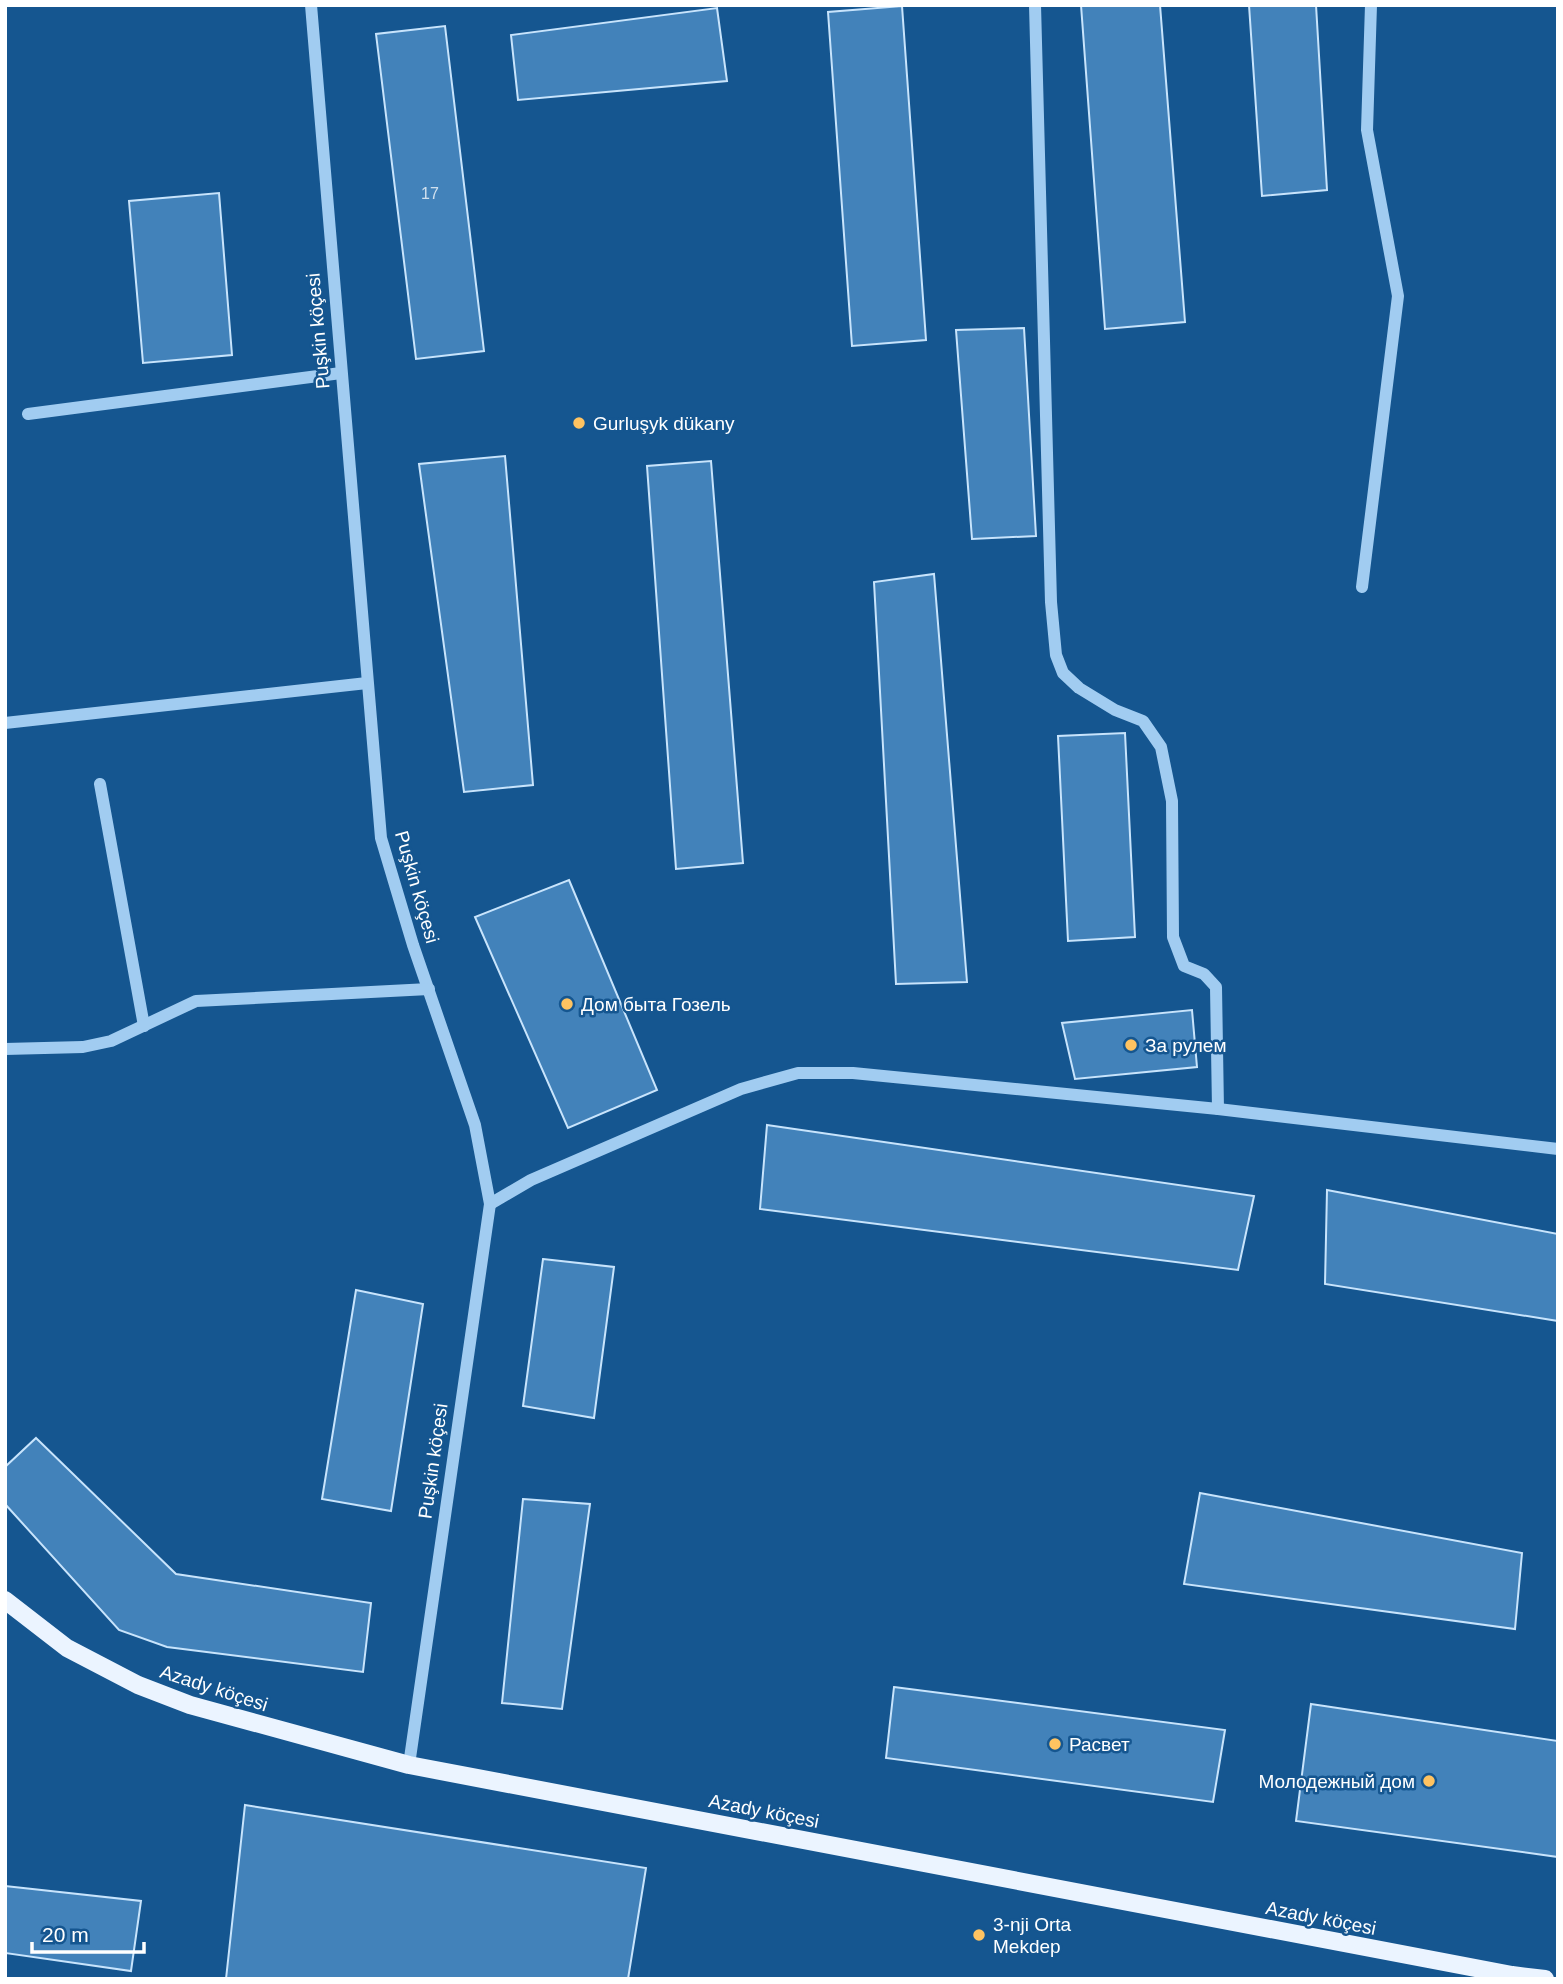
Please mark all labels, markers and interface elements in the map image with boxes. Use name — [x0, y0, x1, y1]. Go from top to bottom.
house number: 17 — [421, 185, 439, 202]
street label: Puşkin köçesi — [302, 272, 334, 390]
place label: Gurluşyk dükany — [593, 413, 735, 434]
marker: Gurluşyk dükany — [571, 415, 587, 431]
street label: Puşkin köçesi — [391, 828, 443, 946]
place label: Дом быта Гозель — [581, 994, 731, 1015]
marker: Дом быта Гозель — [559, 996, 575, 1012]
place label: За рулем — [1145, 1035, 1226, 1056]
marker: За рулем — [1123, 1037, 1139, 1053]
street label: Puşkin köçesi — [415, 1402, 451, 1520]
street label: Azady köçesi — [158, 1661, 270, 1715]
place label: Расвет — [1069, 1734, 1130, 1755]
marker: Расвет — [1047, 1736, 1063, 1752]
place label: Молодежный дом — [1258, 1771, 1415, 1792]
marker: Молодежный дом — [1421, 1773, 1437, 1789]
street label: Azady köçesi — [707, 1790, 821, 1832]
street label: Azady köçesi — [1264, 1897, 1378, 1939]
scale bar — [32, 1910, 144, 1954]
place label: 3-nji Orta Mekdep — [993, 1914, 1072, 1957]
text: 20 m — [42, 1923, 89, 1946]
marker: 3-nji Orta Mekdep — [971, 1927, 987, 1943]

